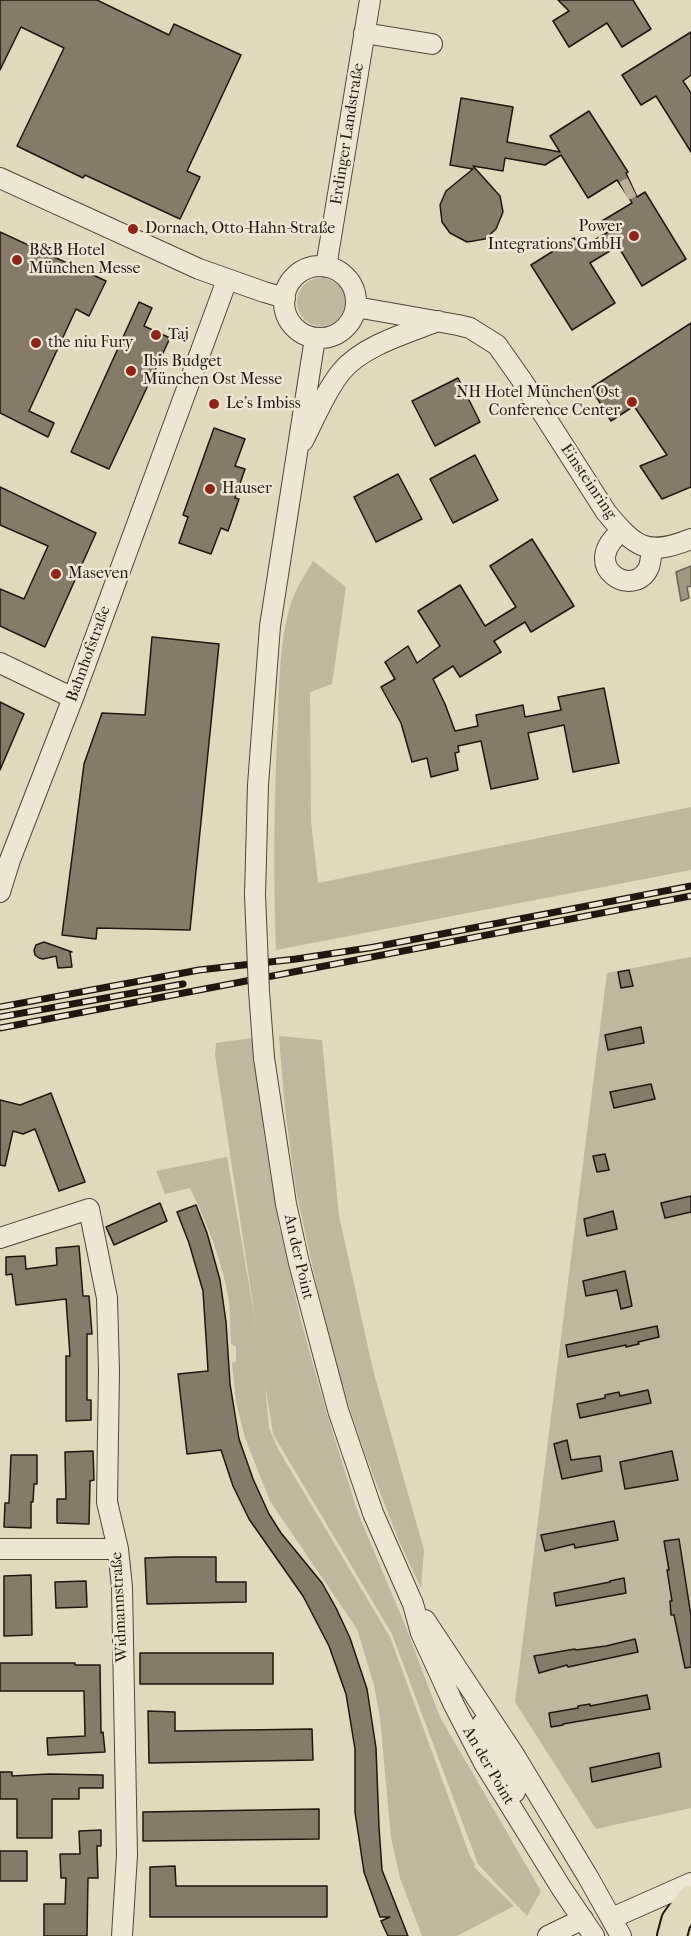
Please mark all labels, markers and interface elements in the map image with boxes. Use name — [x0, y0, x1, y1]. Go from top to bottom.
street label: Erdinger Landstraße — [327, 62, 369, 206]
place label: Power Integrations GmbH — [488, 217, 622, 255]
place label: Dornach, Otto-Hahn-Straße — [145, 219, 335, 239]
marker: Dornach, Otto-Hahn-Straße — [126, 222, 140, 236]
marker: Power Integrations GmbH — [627, 229, 641, 243]
place label: B&B Hotel München Messe — [29, 241, 140, 279]
marker: B&B Hotel München Messe — [10, 253, 24, 267]
place label: Taj — [168, 325, 189, 345]
marker: Taj — [149, 328, 163, 342]
place label: the niu Fury — [48, 333, 133, 353]
marker: the niu Fury — [29, 336, 43, 350]
place label: Ibis Budget München Ost Messe — [143, 352, 282, 390]
marker: Ibis Budget München Ost Messe — [124, 364, 138, 378]
place label: NH Hotel München Ost Conference Center — [456, 383, 620, 421]
place label: Le's Imbiss — [226, 394, 301, 414]
marker: NH Hotel München Ost Conference Center — [625, 395, 639, 409]
marker: Le's Imbiss — [207, 397, 221, 411]
street label: Einsteinring — [556, 441, 620, 523]
place label: Hauser — [222, 479, 272, 499]
marker: Hauser — [203, 482, 217, 496]
place label: Maseven — [68, 564, 129, 584]
marker: Maseven — [49, 567, 63, 581]
street label: Bahnhofstraße — [63, 603, 115, 705]
street label: An der Point — [279, 1213, 317, 1301]
street label: Widmannstraße — [108, 1551, 132, 1663]
street label: An der Point — [458, 1724, 518, 1808]

